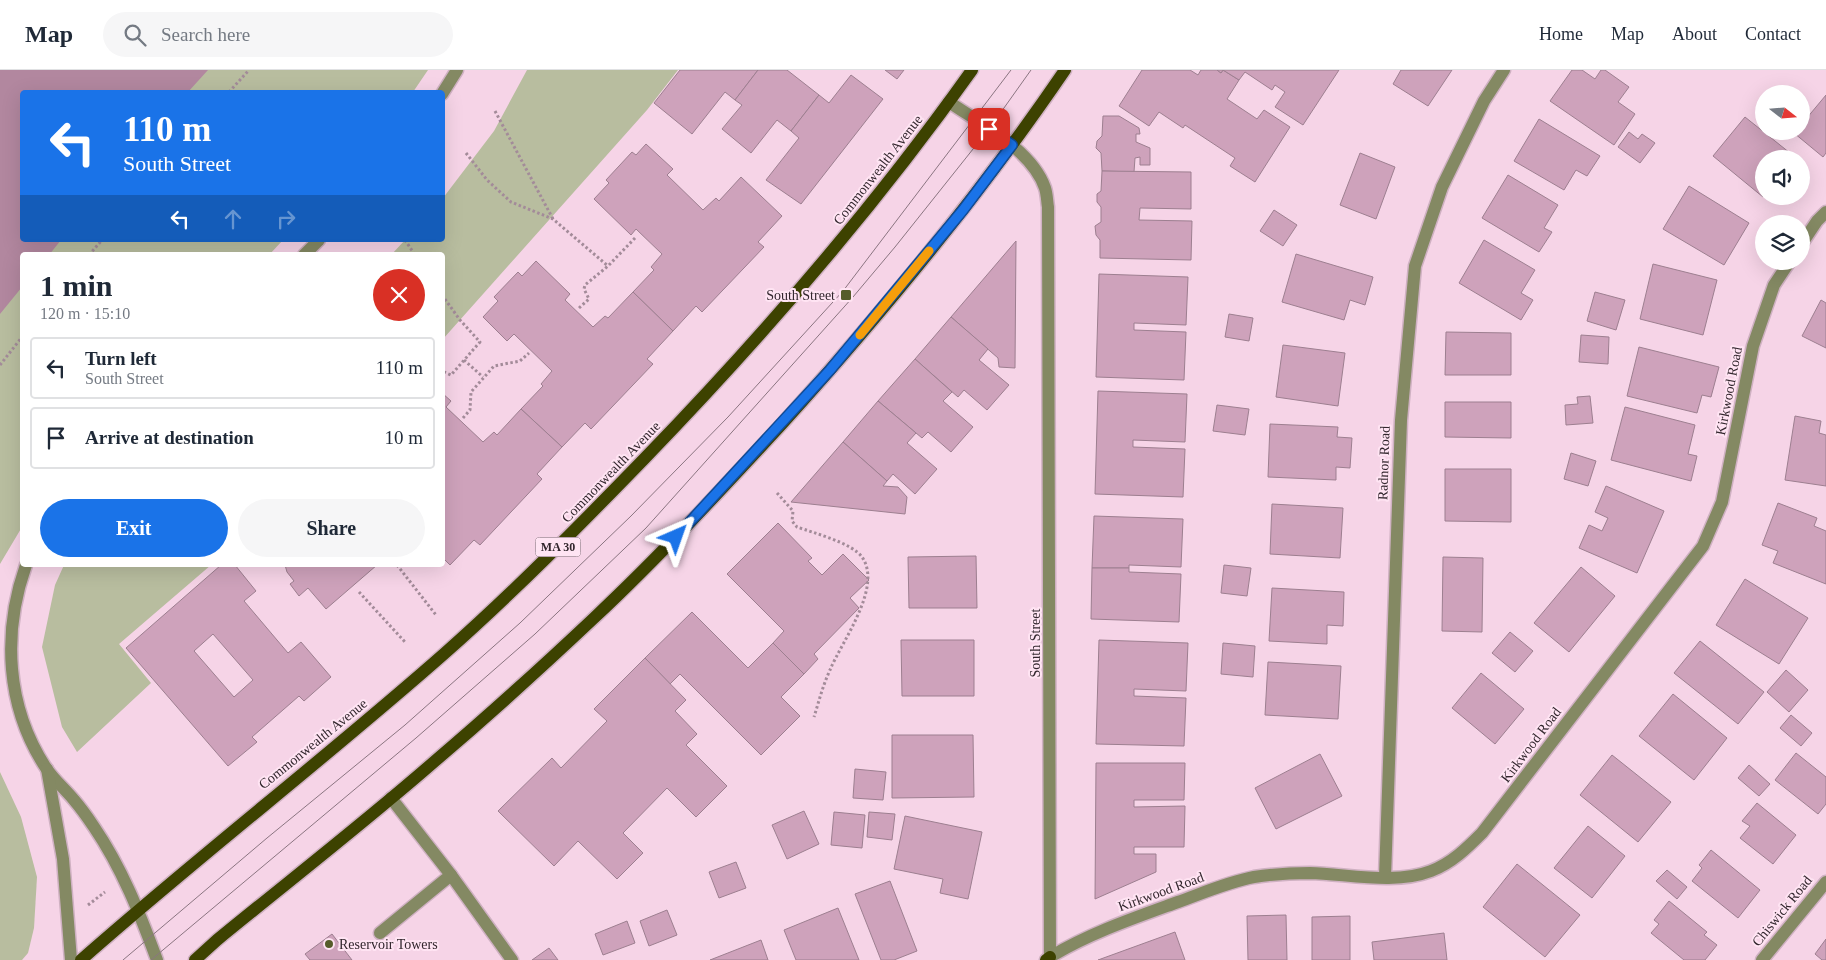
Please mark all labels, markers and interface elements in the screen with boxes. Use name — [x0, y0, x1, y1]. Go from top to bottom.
search box — [103, 12, 453, 57]
text: Map — [25, 21, 73, 47]
icon: search — [121, 21, 149, 49]
text: Search here — [161, 24, 250, 45]
text: Home — [1539, 24, 1583, 44]
text: Map — [1611, 24, 1644, 44]
text: About — [1672, 24, 1717, 44]
text: Contact — [1745, 24, 1801, 44]
north arrow — [1755, 85, 1810, 140]
map controls — [1755, 85, 1810, 270]
pin — [968, 108, 1010, 150]
icon: left — [40, 110, 105, 175]
text: 110 m — [123, 110, 211, 149]
street label: Commonwealth Avenue — [831, 112, 925, 228]
icon: arrive — [975, 115, 1003, 143]
button: sound — [1755, 150, 1810, 205]
text: South Street — [123, 151, 231, 176]
icon: left — [166, 205, 194, 233]
icon: ahead — [219, 205, 247, 233]
icon: right — [272, 205, 300, 233]
button: layers — [1755, 215, 1810, 270]
text: 1 min — [40, 269, 113, 302]
button: close — [373, 269, 425, 321]
place label: South Street — [766, 288, 835, 303]
marker: South Street — [839, 288, 853, 302]
text: 120 m · 15:10 — [40, 305, 130, 322]
street label: Kirkwood Road — [1713, 345, 1745, 437]
text: Turn left — [85, 348, 157, 369]
icon: left — [42, 354, 70, 382]
text: 110 m — [376, 357, 423, 378]
text: South Street — [85, 370, 164, 387]
street label: Commonwealth Avenue — [559, 418, 663, 526]
icon: arrive — [42, 424, 70, 452]
street label: Radnor Road — [1375, 426, 1393, 500]
text: Arrive at destination — [85, 427, 254, 448]
text: 10 m — [384, 427, 423, 448]
button: Exit — [40, 499, 228, 557]
button: Share — [238, 499, 425, 557]
position arrow — [649, 510, 701, 562]
road number: MA 30 — [536, 538, 580, 557]
street label: South Street — [1028, 608, 1043, 677]
street label: Commonwealth Avenue — [256, 696, 370, 792]
street label: Kirkwood Road — [1498, 705, 1564, 785]
street label: Kirkwood Road — [1116, 870, 1206, 914]
street label: Chiswick Road — [1749, 873, 1815, 949]
place label: Reservoir Towers — [339, 937, 438, 952]
marker: Reservoir Towers — [323, 938, 335, 950]

